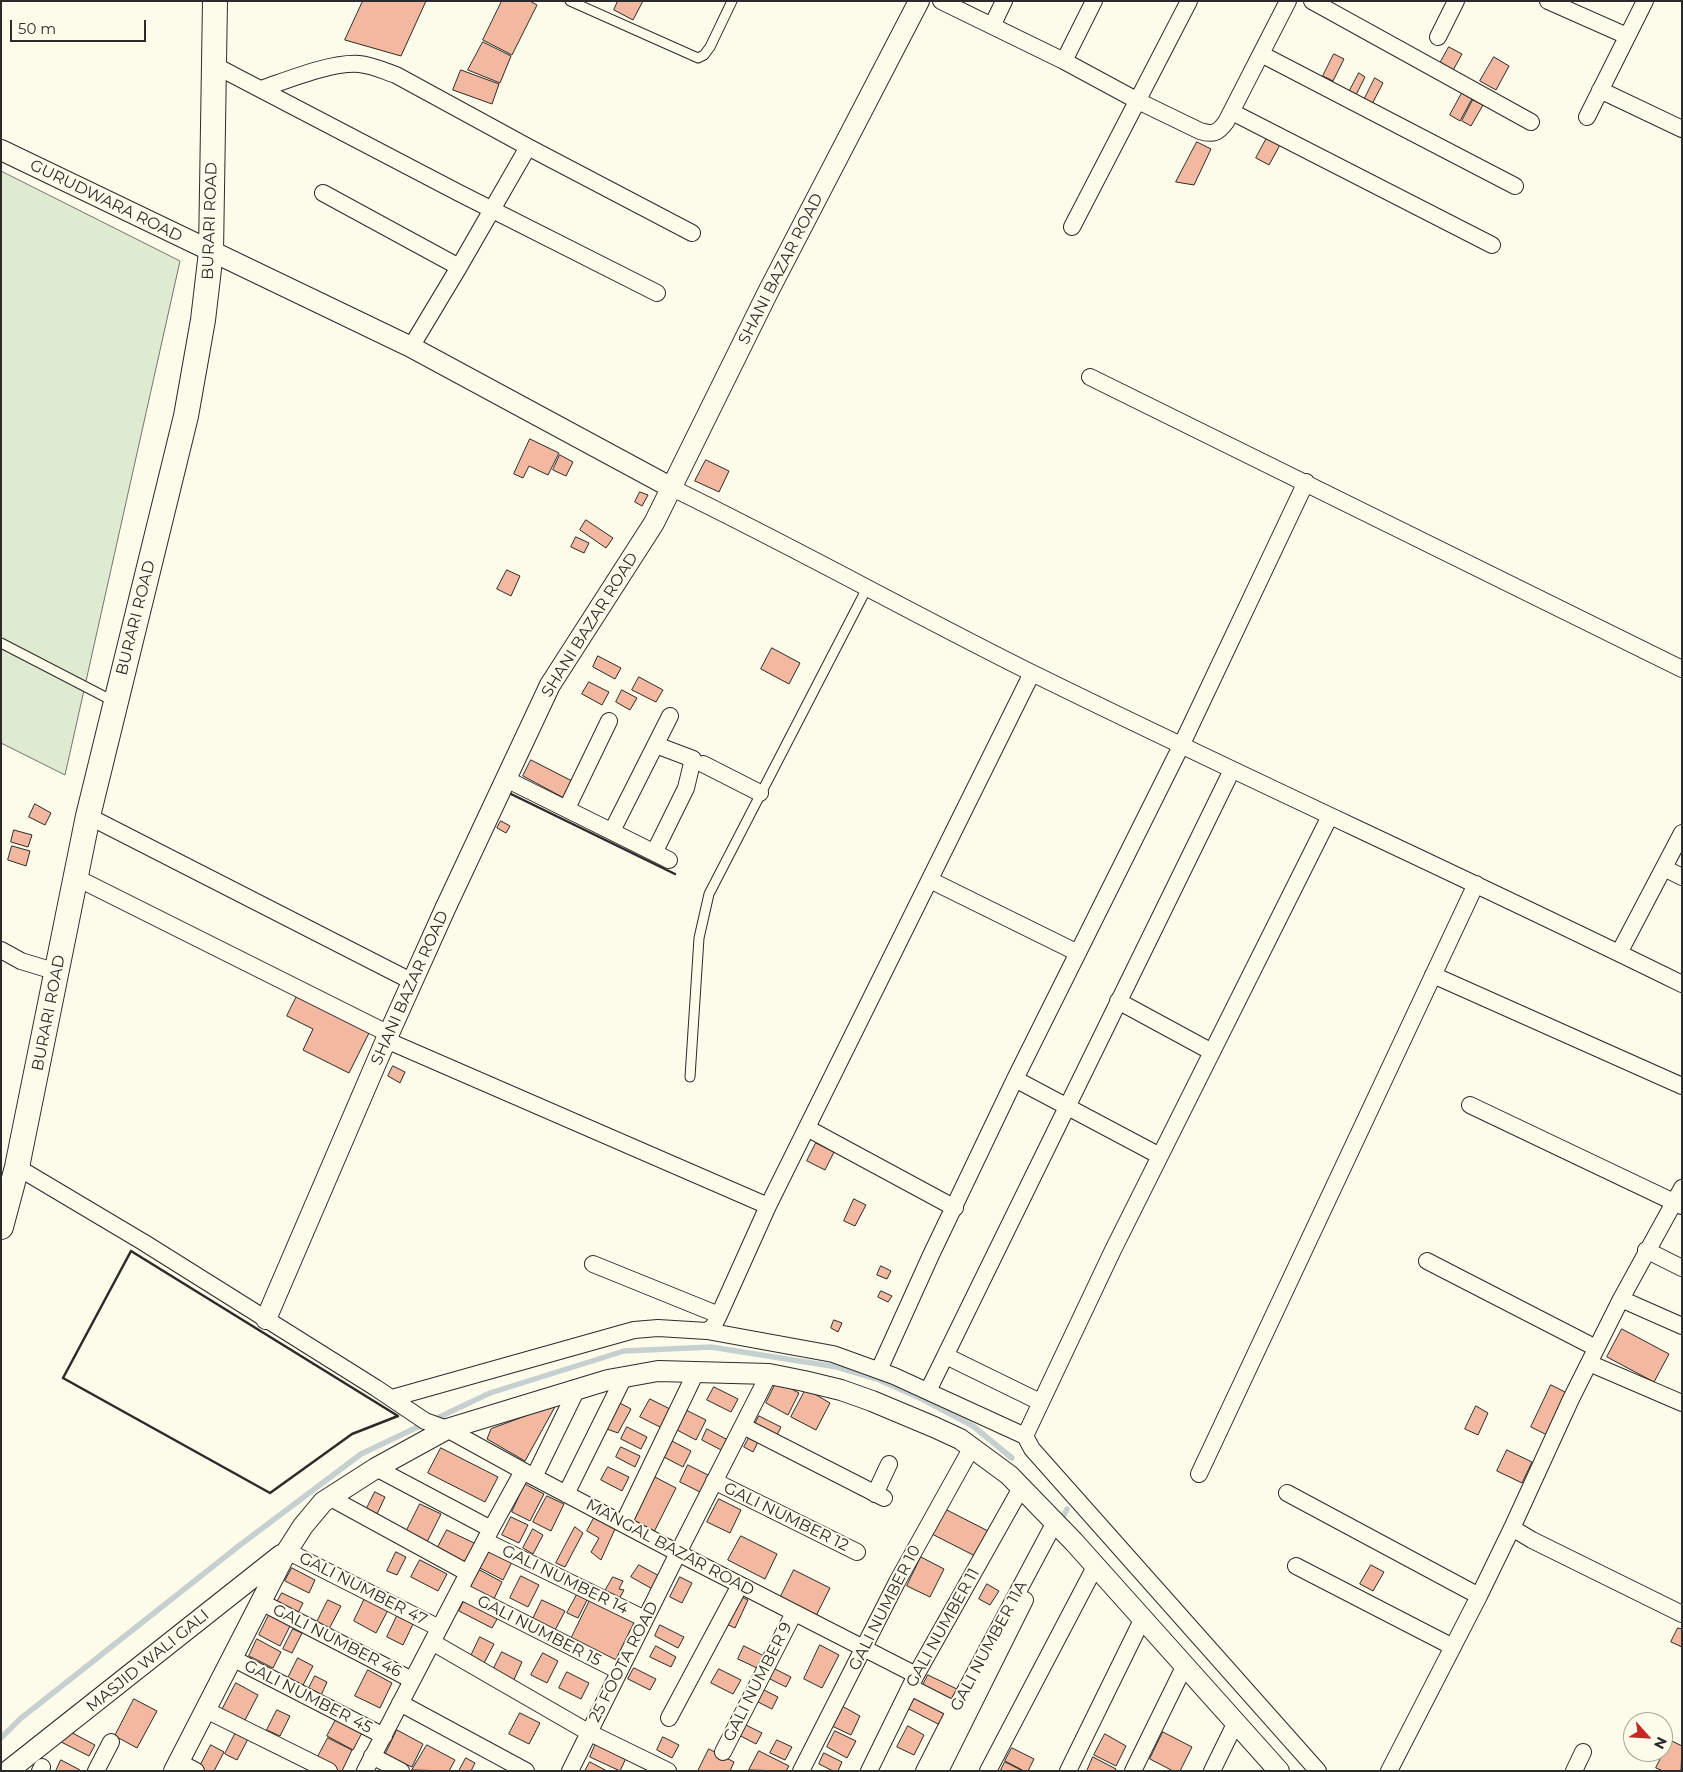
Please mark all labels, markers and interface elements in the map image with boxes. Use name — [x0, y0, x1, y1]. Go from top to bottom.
scale bar — [12, 10, 149, 42]
text: 50 m — [18, 19, 56, 38]
street label: GURUDWARA ROAD — [26, 156, 186, 246]
street label: BURARI ROAD — [198, 162, 222, 280]
street label: SHANI BAZAR ROAD — [735, 190, 827, 348]
street label: SHANI BAZAR ROAD — [538, 549, 642, 701]
street label: BURARI ROAD — [112, 558, 160, 678]
street label: SHANI BAZAR ROAD — [367, 908, 453, 1068]
street label: BURARI ROAD — [28, 953, 70, 1073]
street label: GALI NUMBER 12 — [720, 1478, 852, 1556]
street label: MANGAL BAZAR ROAD — [583, 1495, 757, 1601]
street label: GALI NUMBER 14 — [499, 1541, 631, 1619]
street label: GALI NUMBER 10 — [845, 1542, 925, 1674]
street label: GALI NUMBER 47 — [296, 1548, 430, 1630]
street label: GALI NUMBER 11 — [902, 1565, 984, 1691]
street label: GALI NUMBER 11A — [947, 1578, 1031, 1714]
street label: GALI NUMBER 15 — [474, 1591, 604, 1671]
street label: 25 FOOTA ROAD — [585, 1598, 663, 1726]
street label: GALI NUMBER 46 — [269, 1600, 405, 1682]
street label: MASJID WALI GALI — [83, 1606, 213, 1716]
street label: GALI NUMBER 9 — [720, 1619, 796, 1745]
street label: GALI NUMBER 45 — [241, 1656, 375, 1738]
north arrow — [1623, 1712, 1673, 1762]
text: N — [1650, 1734, 1671, 1752]

